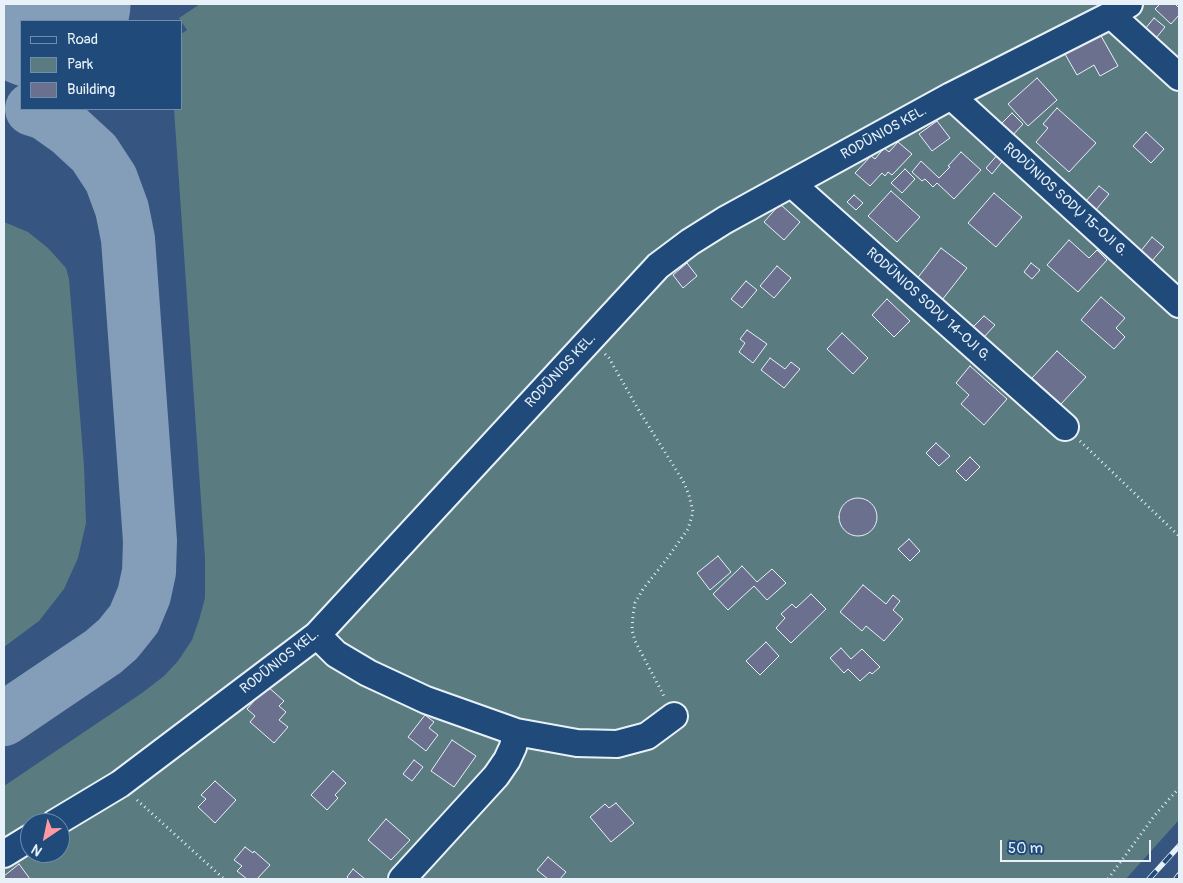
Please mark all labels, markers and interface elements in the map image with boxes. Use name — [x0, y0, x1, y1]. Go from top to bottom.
legend — [20, 20, 182, 110]
text: Road — [67, 30, 98, 49]
text: Park — [67, 55, 93, 74]
text: Building — [67, 80, 115, 99]
street label: RODŪNIOS KEL. — [838, 103, 930, 163]
street label: RODŪNIOS SODŲ 15-OJI G. — [1000, 140, 1130, 260]
street label: RODŪNIOS SODŲ 14-OJI G. — [862, 245, 994, 365]
street label: RODŪNIOS KEL. — [522, 330, 600, 412]
street label: RODŪNIOS KEL. — [237, 626, 323, 698]
north arrow — [20, 813, 70, 863]
scale bar — [1003, 830, 1154, 862]
text: 50 m — [1008, 839, 1043, 858]
text: N — [28, 840, 46, 860]

